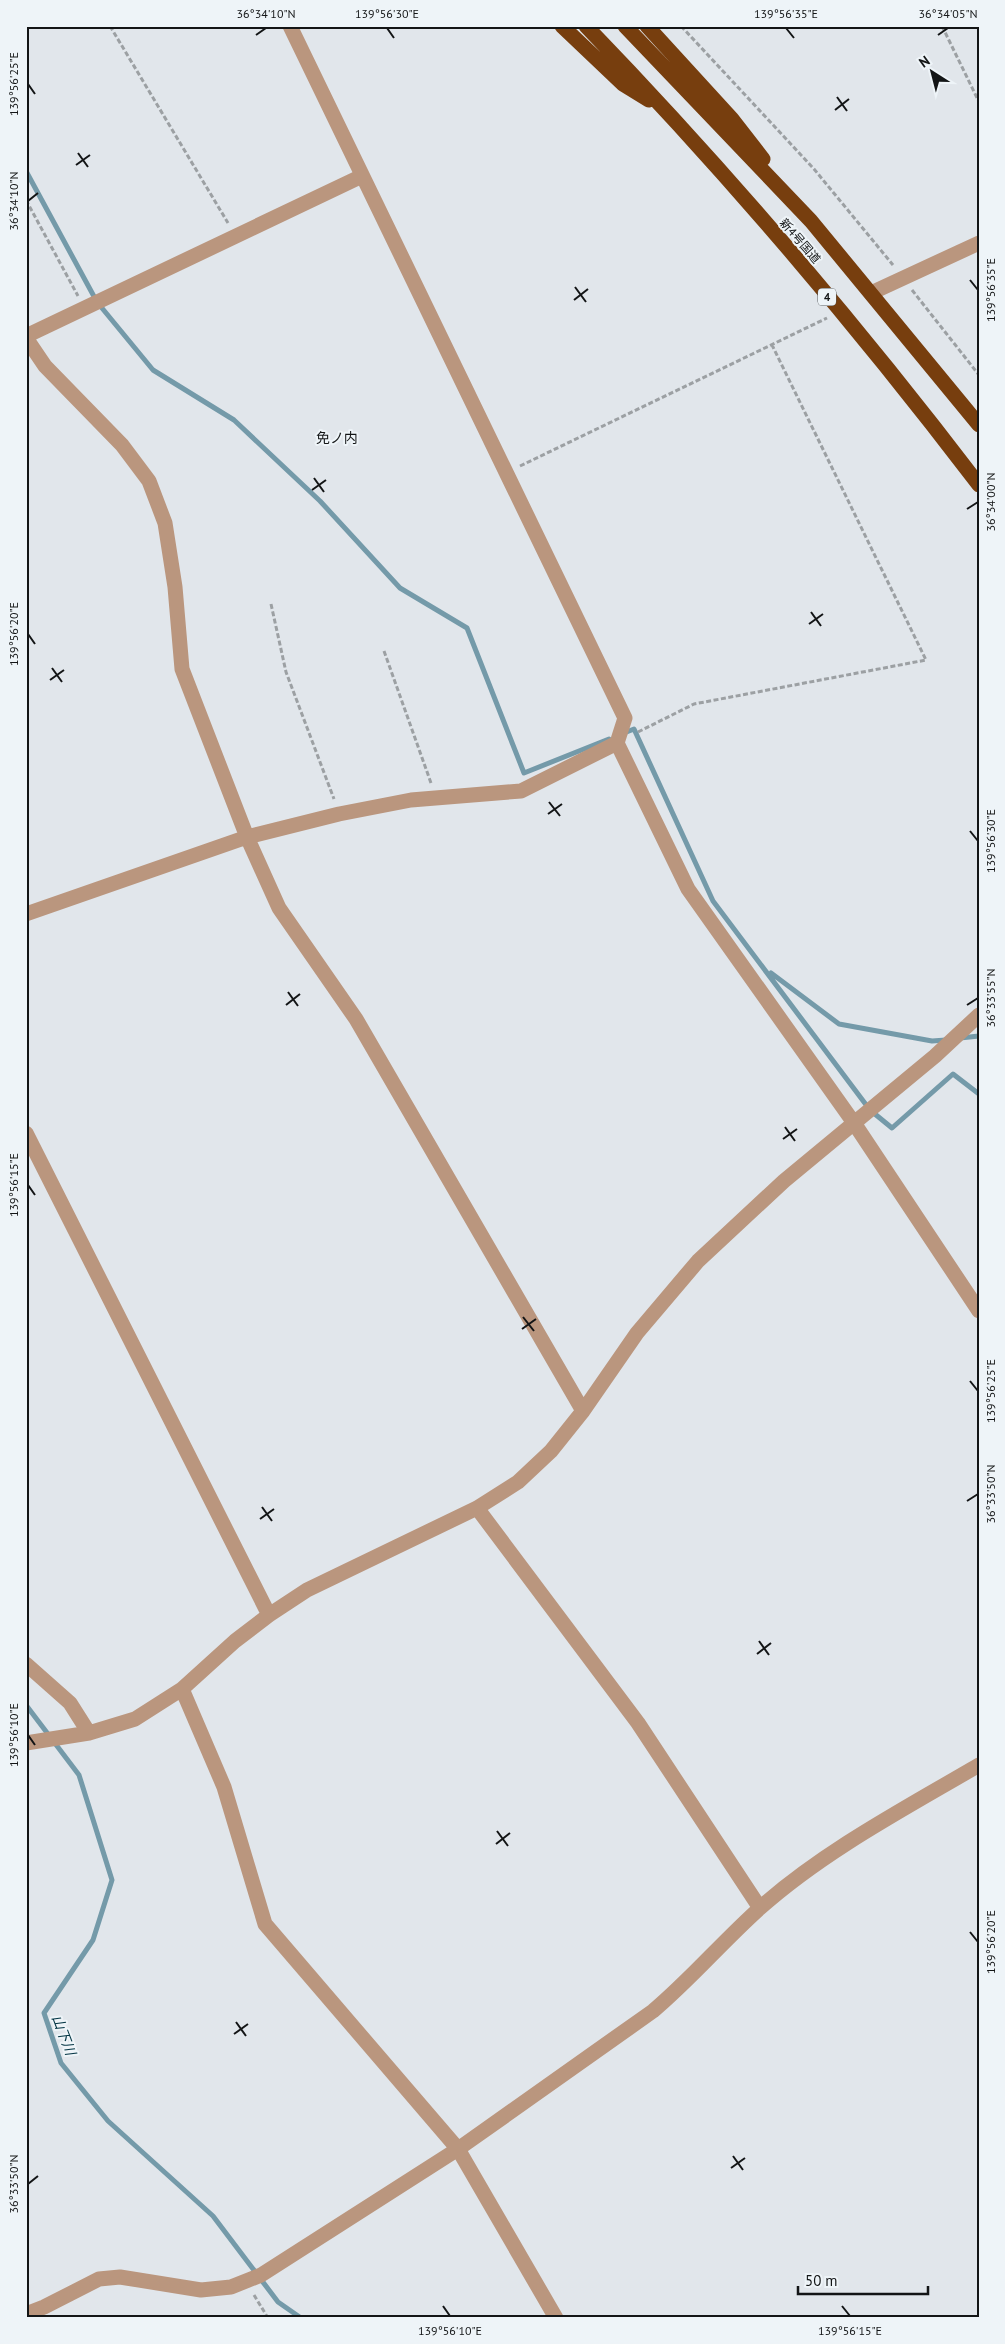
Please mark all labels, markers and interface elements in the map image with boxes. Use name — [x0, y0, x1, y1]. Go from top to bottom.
text: 36°34'10"N — [236, 6, 296, 21]
text: 139°56'30"E — [355, 6, 419, 21]
text: 139°56'35"E — [754, 6, 818, 21]
text: 36°34'05"N — [918, 6, 978, 21]
north arrow — [908, 48, 958, 98]
text: N — [915, 51, 933, 71]
text: 139°56'25"E — [6, 52, 21, 116]
text: 36°34'10"N — [6, 171, 21, 231]
street label: 新4号国道 — [777, 215, 824, 266]
text: 139°56'35"E — [983, 258, 998, 322]
road number: 4 — [818, 288, 836, 306]
district label: 免ノ内 — [316, 429, 358, 447]
text: 36°34'00"N — [983, 472, 998, 532]
text: 139°56'20"E — [6, 602, 21, 666]
text: 139°56'30"E — [983, 809, 998, 873]
text: 36°33'55"N — [983, 968, 998, 1028]
text: 139°56'15"E — [6, 1153, 21, 1217]
text: 139°56'25"E — [983, 1359, 998, 1423]
text: 36°33'50"N — [983, 1464, 998, 1524]
text: 139°56'10"E — [6, 1703, 21, 1767]
text: 139°56'20"E — [983, 1910, 998, 1974]
water label: 山下川 — [48, 2012, 81, 2060]
text: 36°33'50"N — [6, 2154, 21, 2214]
scale bar — [798, 2264, 928, 2296]
text: 50 m — [805, 2271, 838, 2290]
text: 139°56'10"E — [418, 2323, 482, 2338]
text: 139°56'15"E — [818, 2323, 882, 2338]

